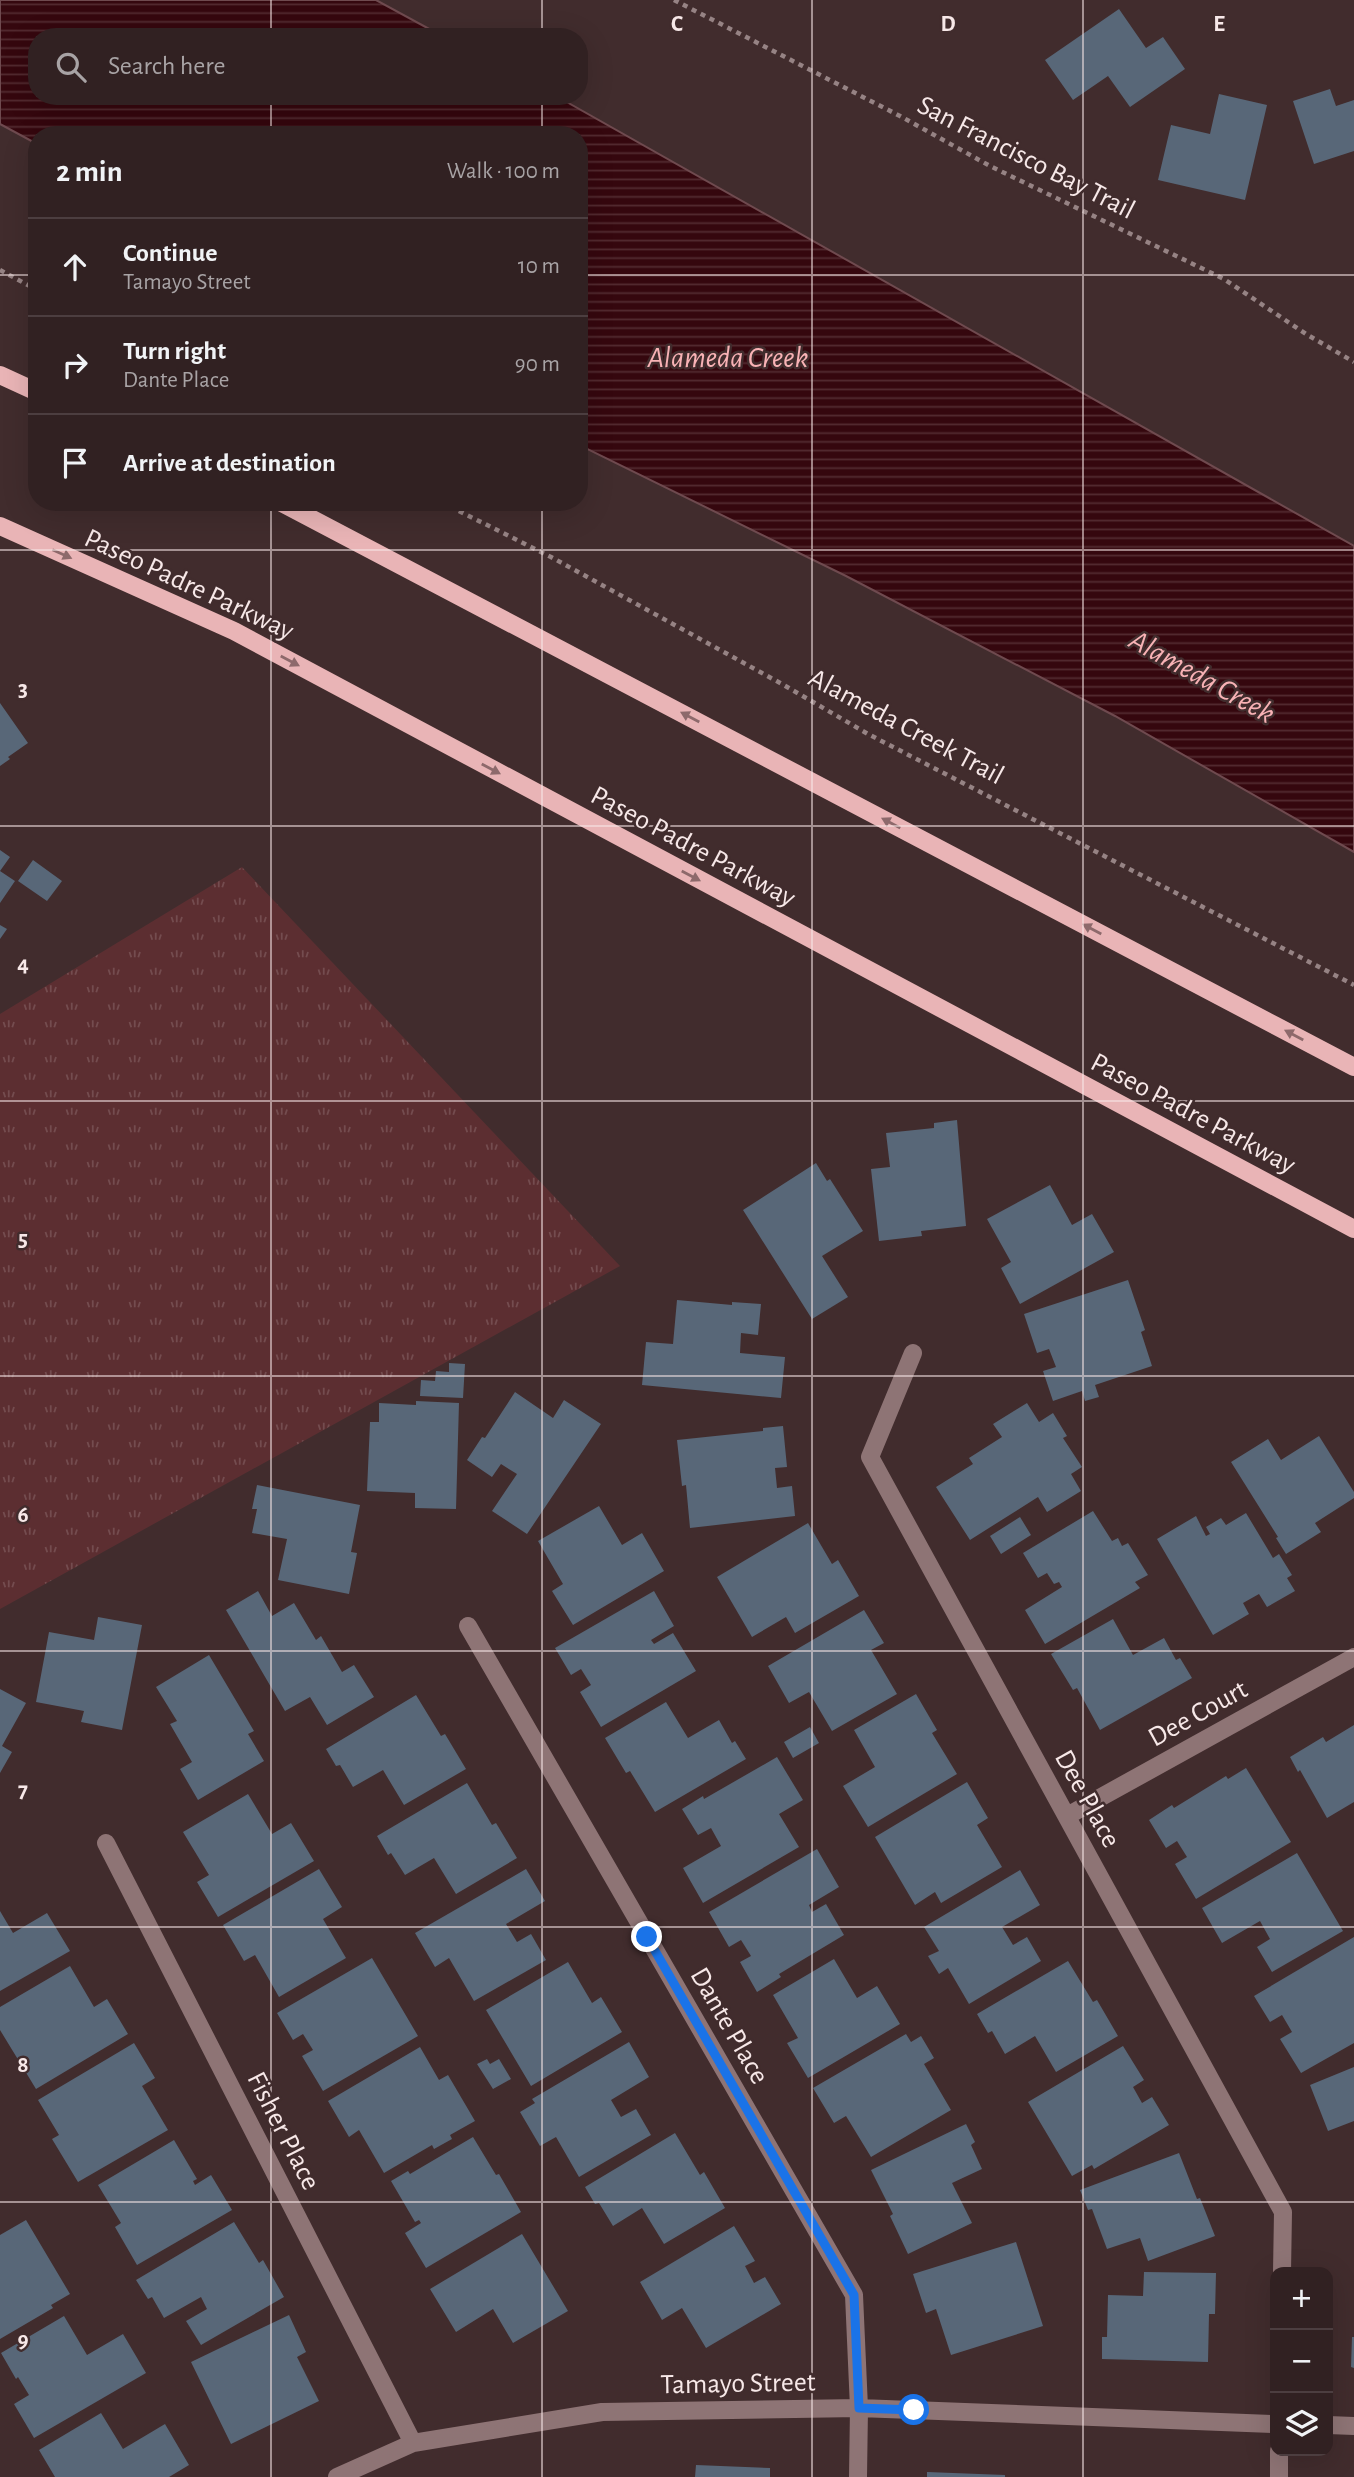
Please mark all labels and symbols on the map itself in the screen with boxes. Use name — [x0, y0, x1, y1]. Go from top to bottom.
text: C — [671, 13, 683, 36]
text: D — [940, 13, 956, 36]
text: E — [1213, 13, 1225, 36]
street label: San Francisco Bay Trail — [913, 91, 1139, 225]
water label: Alameda Creek — [647, 343, 809, 373]
street label: Paseo Padre Parkway — [80, 524, 298, 646]
one-way arrow — [52, 548, 72, 560]
water label: Alameda Creek — [1124, 624, 1280, 729]
one-way arrow — [280, 656, 300, 667]
street label: Alameda Creek Trail — [804, 664, 1008, 790]
text: 3 — [18, 678, 28, 701]
one-way arrow — [680, 711, 700, 723]
one-way arrow — [481, 762, 501, 774]
street label: Paseo Padre Parkway — [586, 781, 800, 913]
one-way arrow — [881, 817, 901, 829]
one-way arrow — [681, 870, 701, 881]
one-way arrow — [1083, 923, 1102, 935]
text: 4 — [17, 953, 29, 976]
one-way arrow — [1283, 1030, 1303, 1042]
street label: Paseo Padre Parkway — [1086, 1048, 1300, 1180]
text: 5 — [18, 1228, 28, 1251]
text: 6 — [17, 1504, 29, 1527]
street label: Dee Court — [1144, 1675, 1252, 1752]
street label: Dee Place — [1049, 1746, 1125, 1852]
text: 7 — [18, 1779, 28, 1802]
route end — [631, 1921, 662, 1952]
street label: Dante Place — [685, 1963, 773, 2089]
text: 8 — [17, 2054, 29, 2077]
street label: Fisher Place — [241, 2067, 325, 2195]
text: 9 — [17, 2329, 29, 2352]
street label: Tamayo Street — [660, 2369, 816, 2399]
route start — [898, 2394, 929, 2425]

